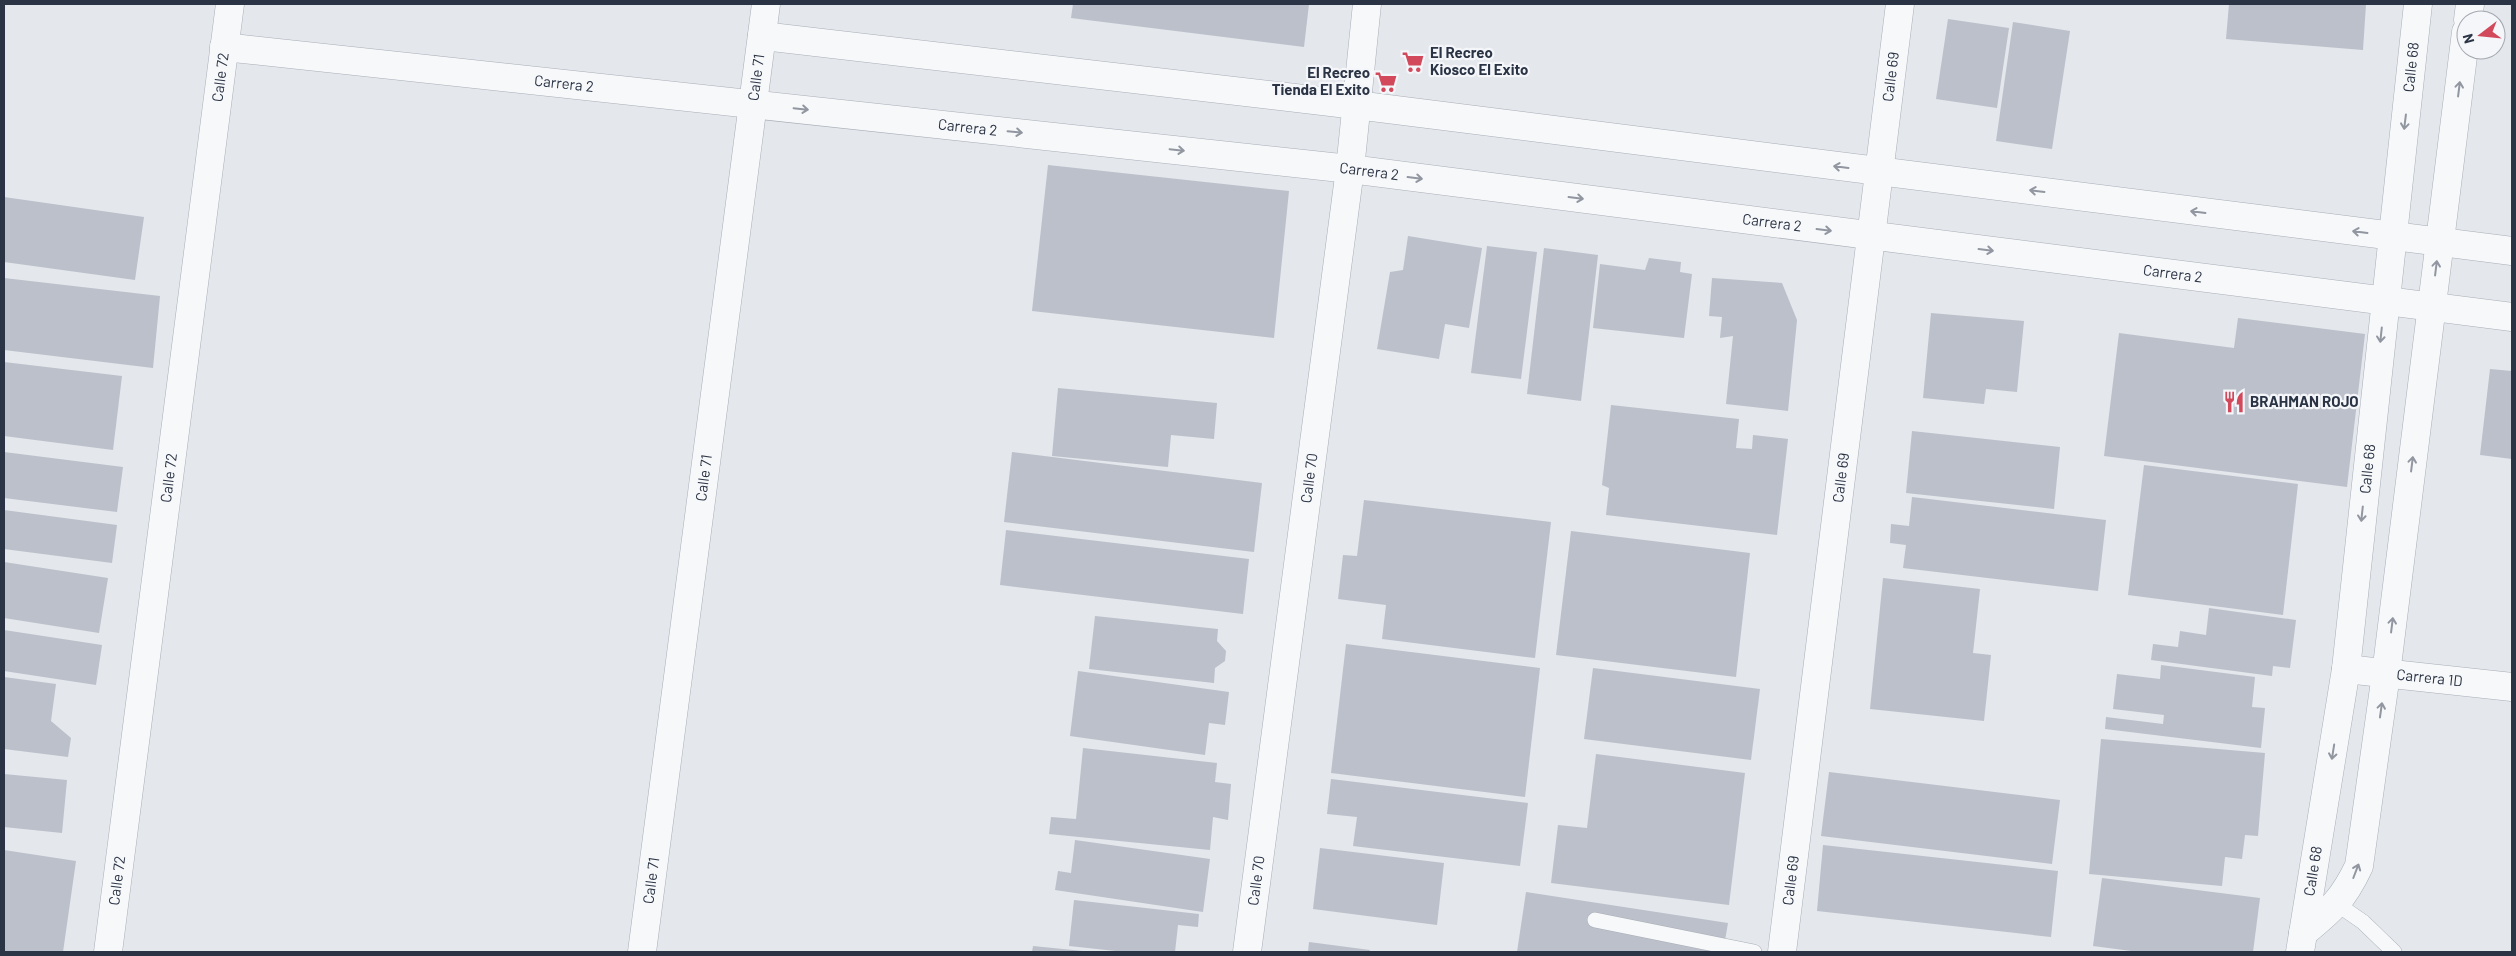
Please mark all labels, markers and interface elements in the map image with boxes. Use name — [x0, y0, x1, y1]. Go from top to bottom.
north arrow — [2456, 10, 2506, 60]
text: N — [2459, 32, 2477, 46]
street label: Calle 68 — [2399, 41, 2422, 93]
place label: El Recreo Kiosco El Exito — [1430, 43, 1528, 78]
supermarket icon: El Recreo Kiosco El Exito — [1400, 49, 1426, 75]
street label: Calle 72 — [207, 51, 232, 103]
street label: Calle 69 — [1878, 51, 1902, 103]
street label: Calle 71 — [743, 53, 767, 102]
place label: El Recreo Tienda El Exito — [1272, 63, 1370, 98]
supermarket icon: El Recreo Tienda El Exito — [1373, 69, 1399, 95]
street label: Carrera 2 — [533, 71, 595, 95]
one-way arrow — [2454, 82, 2464, 98]
one-way arrow — [793, 104, 809, 114]
one-way arrow — [2400, 113, 2410, 129]
street label: Carrera 2 — [937, 114, 998, 139]
one-way arrow — [1007, 127, 1023, 137]
one-way arrow — [1168, 145, 1184, 155]
street label: Carrera 2 — [1339, 158, 1400, 183]
one-way arrow — [1834, 162, 1850, 172]
one-way arrow — [1407, 173, 1423, 183]
one-way arrow — [2030, 186, 2046, 196]
one-way arrow — [1568, 193, 1584, 203]
one-way arrow — [2191, 207, 2207, 217]
street label: Carrera 2 — [1741, 209, 1803, 234]
one-way arrow — [1816, 225, 1832, 235]
one-way arrow — [2352, 227, 2368, 237]
one-way arrow — [1977, 245, 1993, 255]
street label: Carrera 2 — [2142, 260, 2204, 286]
one-way arrow — [2431, 260, 2441, 276]
one-way arrow — [2376, 327, 2386, 343]
restaurant icon: BRAHMAN ROJO — [2221, 389, 2247, 415]
place label: BRAHMAN ROJO — [2250, 392, 2359, 410]
street label: Calle 68 — [2355, 443, 2378, 495]
street label: Calle 72 — [156, 452, 180, 504]
street label: Calle 70 — [1296, 452, 1321, 504]
street label: Calle 69 — [1828, 452, 1852, 504]
street label: Calle 71 — [691, 453, 715, 502]
one-way arrow — [2407, 456, 2417, 472]
one-way arrow — [2358, 506, 2367, 522]
one-way arrow — [2387, 618, 2397, 634]
street label: Carrera 1D — [2396, 665, 2464, 690]
one-way arrow — [2376, 703, 2386, 719]
one-way arrow — [2327, 743, 2337, 759]
street label: Calle 68 — [2299, 845, 2325, 897]
street label: Calle 70 — [1243, 854, 1268, 907]
street label: Calle 69 — [1778, 854, 1802, 906]
street label: Calle 72 — [104, 855, 128, 906]
street label: Calle 71 — [638, 856, 662, 905]
one-way arrow — [2352, 864, 2361, 879]

